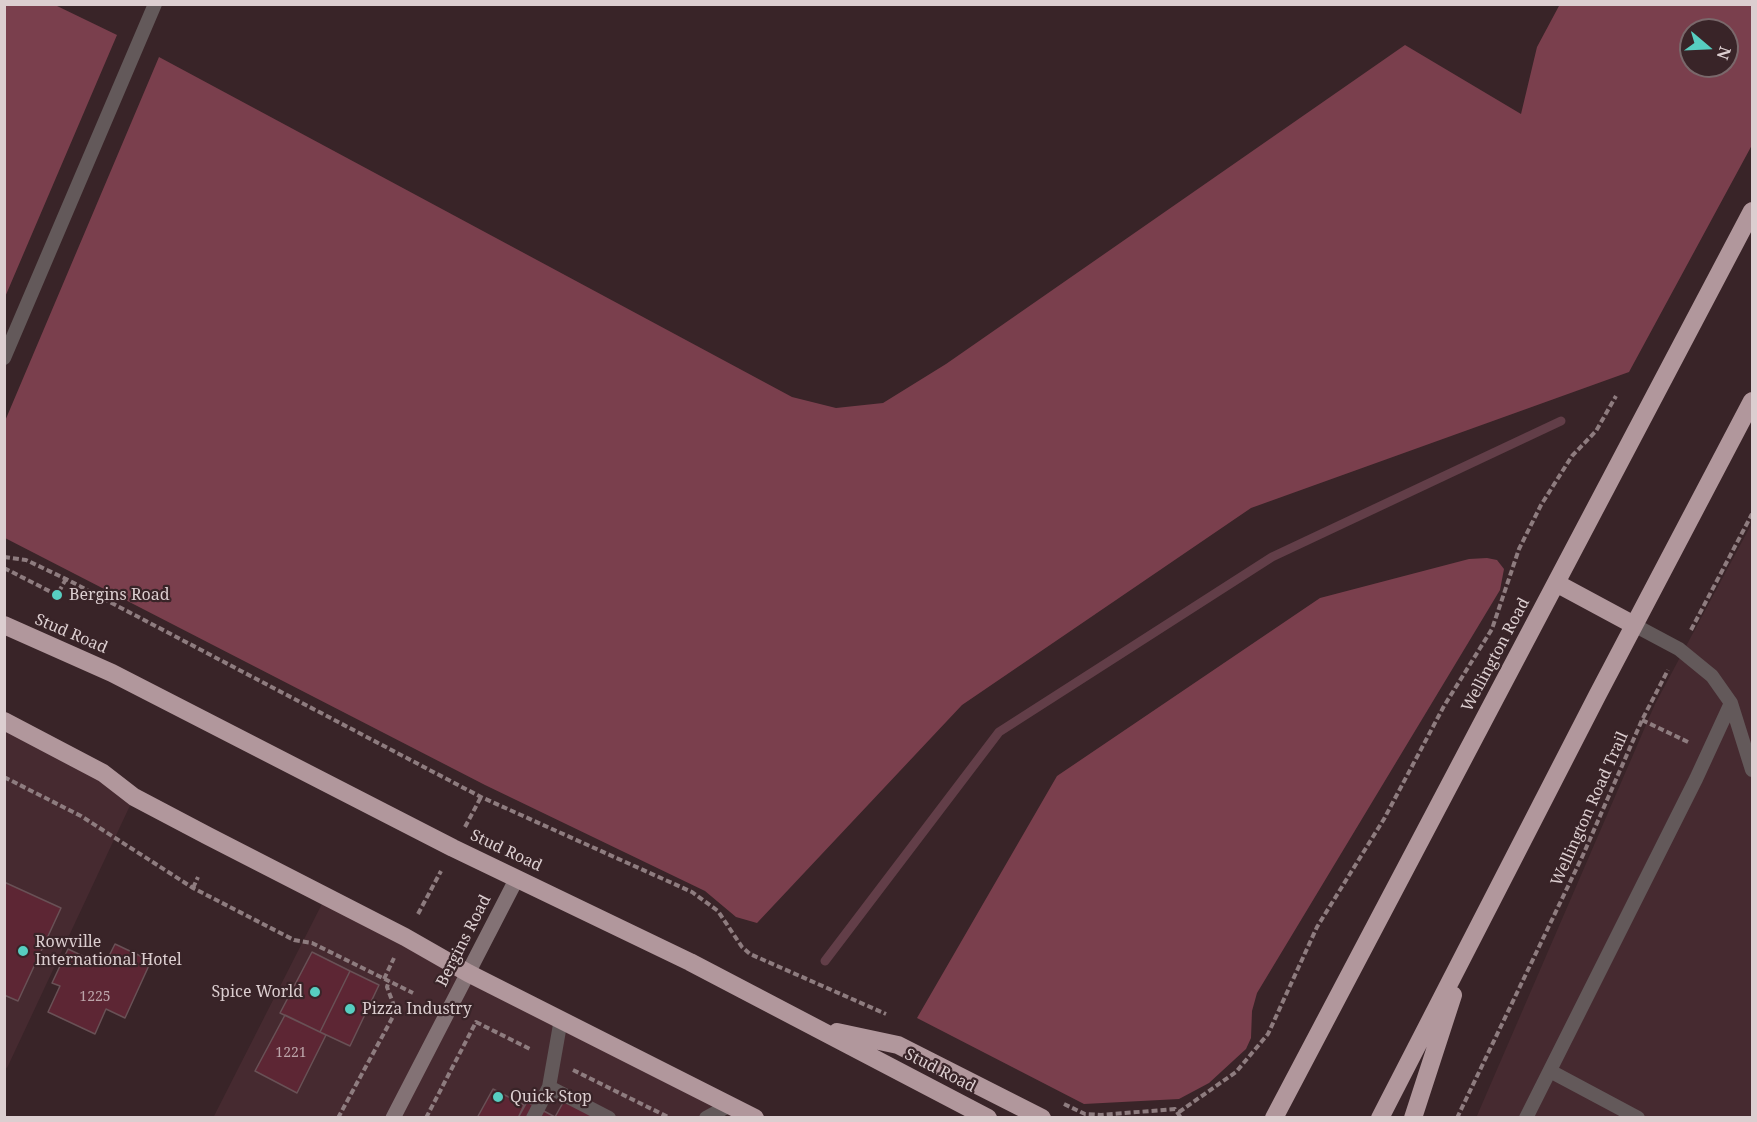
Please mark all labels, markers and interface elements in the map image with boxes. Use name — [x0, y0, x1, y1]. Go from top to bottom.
north arrow — [1679, 18, 1739, 78]
text: N — [1712, 44, 1737, 63]
place label: Bergins Road — [69, 585, 170, 605]
marker: Bergins Road — [50, 588, 64, 602]
street label: Wellington Road — [1458, 595, 1534, 715]
street label: Stud Road — [32, 610, 110, 658]
street label: Wellington Road Trail — [1547, 729, 1633, 889]
street label: Stud Road — [467, 826, 545, 876]
street label: Bergins Road — [433, 892, 495, 990]
place label: Rowville International Hotel — [35, 932, 182, 970]
marker: Rowville International Hotel — [16, 944, 30, 958]
place label: Spice World — [211, 982, 303, 1002]
marker: Spice World — [308, 985, 322, 999]
house number: 1225 — [79, 989, 111, 1005]
place label: Pizza Industry — [362, 999, 472, 1019]
marker: Pizza Industry — [343, 1002, 357, 1016]
house number: 1221 — [275, 1045, 307, 1061]
street label: Stud Road — [901, 1045, 979, 1097]
place label: Quick Stop — [510, 1087, 592, 1107]
marker: Quick Stop — [491, 1090, 505, 1104]

